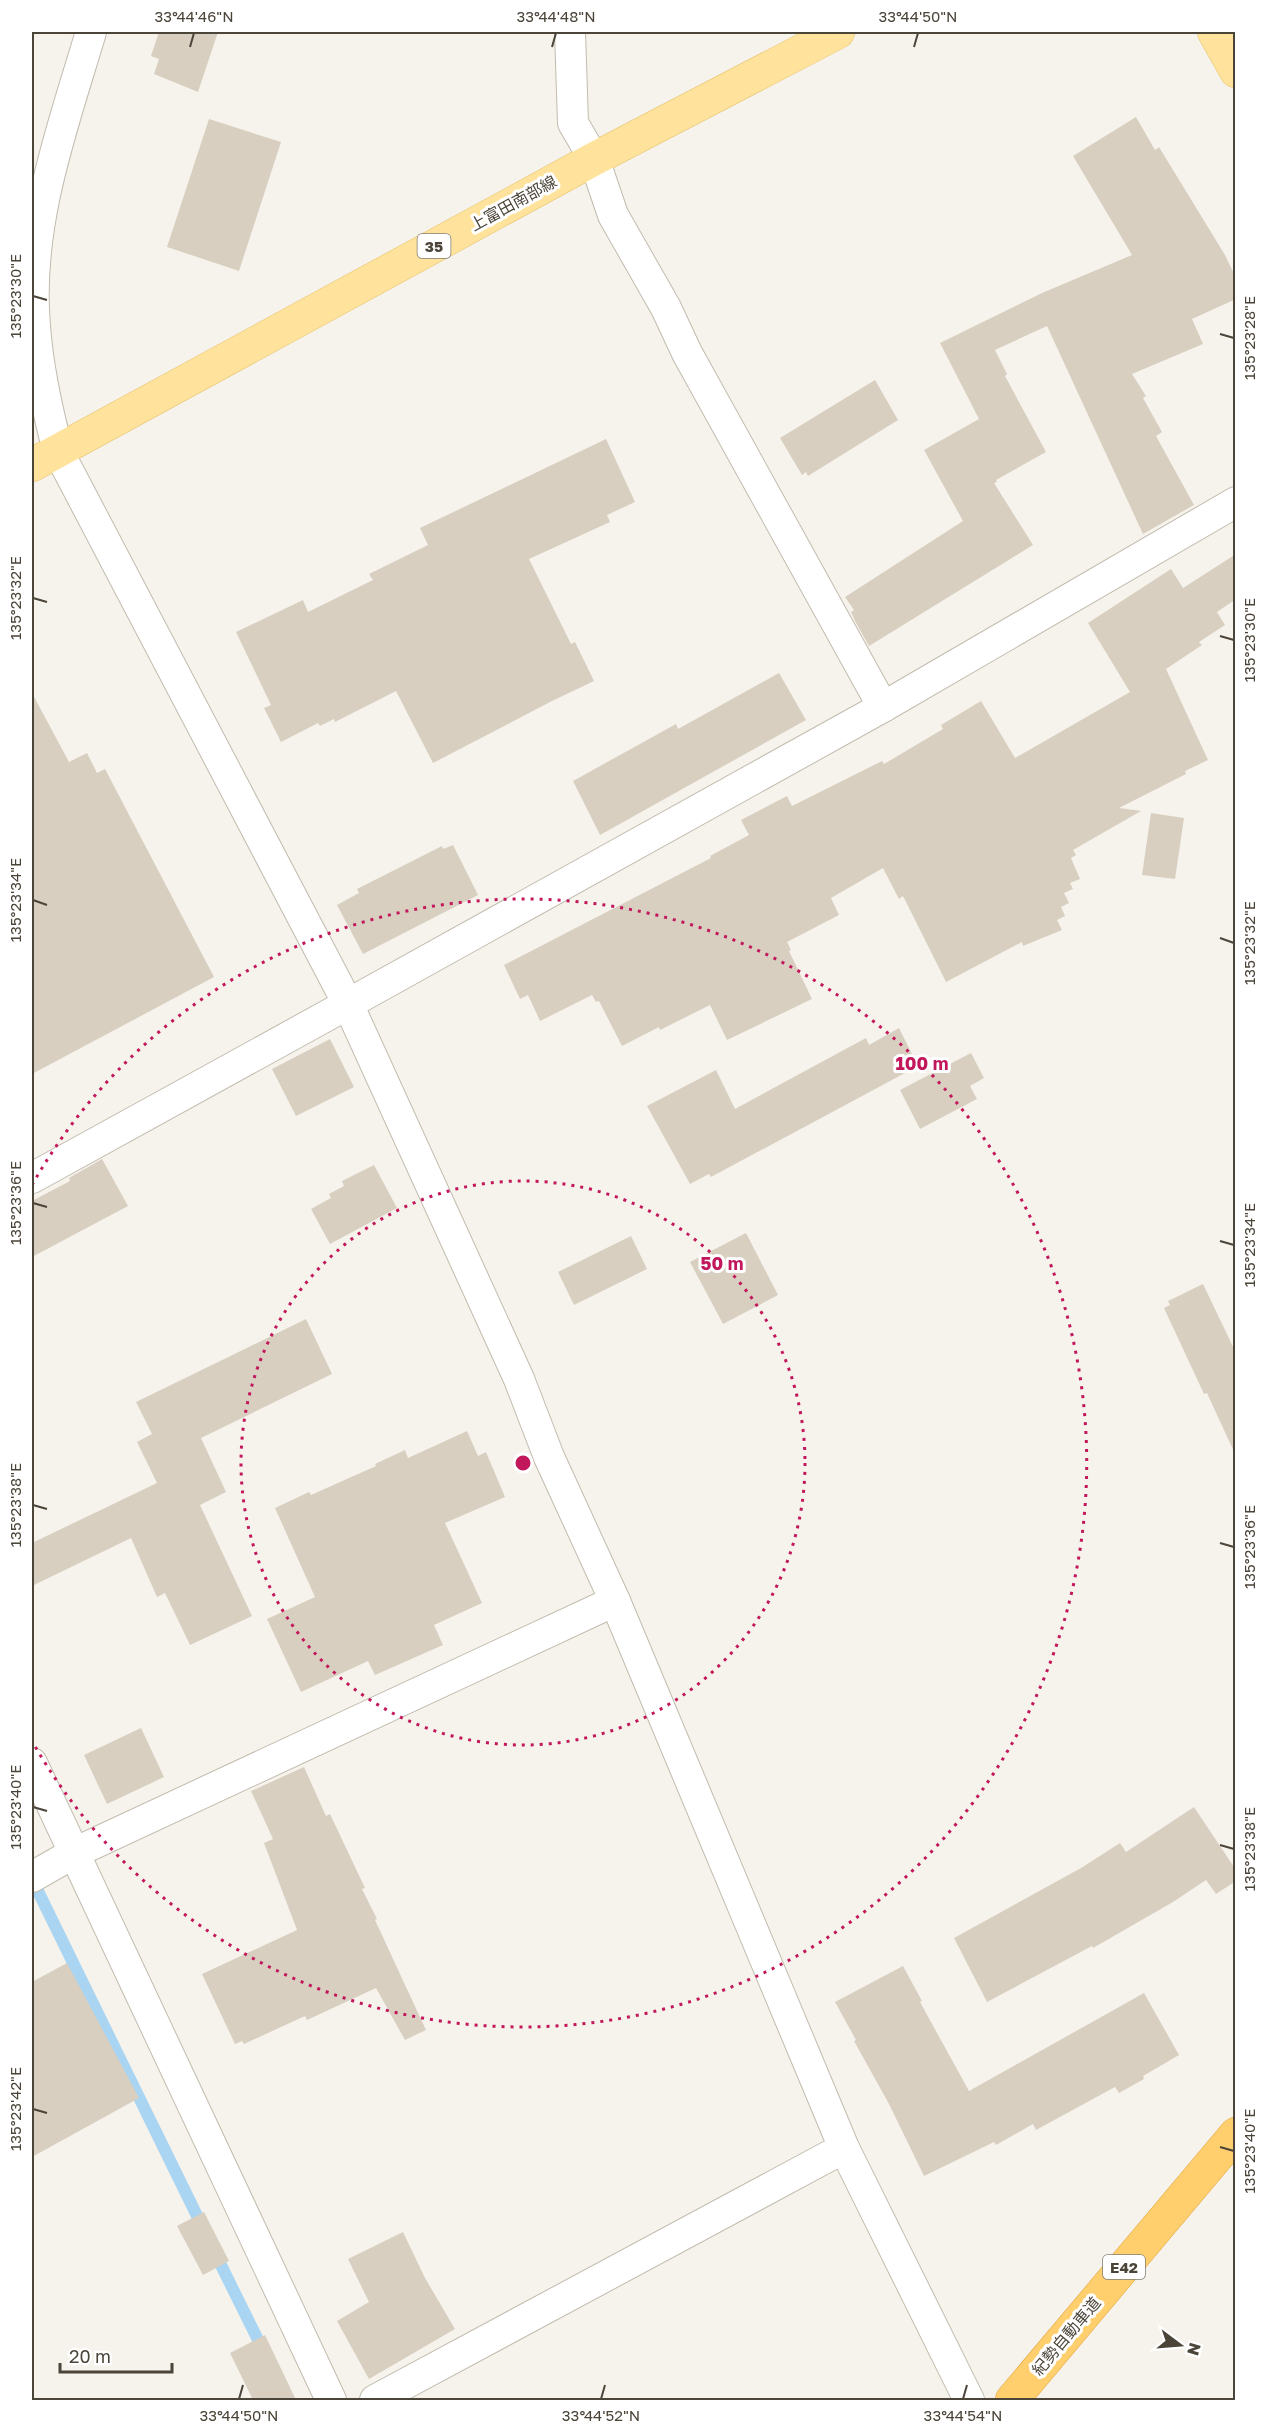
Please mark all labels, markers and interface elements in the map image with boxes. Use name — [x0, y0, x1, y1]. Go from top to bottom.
text: 33°44'46"N — [154, 7, 234, 25]
text: 33°44'48"N — [516, 7, 596, 25]
text: 33°44'50"N — [879, 7, 957, 25]
street label: 上富田南部線 — [466, 171, 560, 235]
road number: 35 — [418, 234, 450, 258]
text: 135°23'30"E — [6, 254, 24, 338]
text: 135°23'28"E — [1240, 296, 1258, 380]
text: 135°23'32"E — [6, 556, 24, 640]
text: 135°23'30"E — [1240, 598, 1258, 682]
text: 135°23'34"E — [6, 858, 24, 942]
text: 135°23'32"E — [1240, 901, 1258, 985]
text: 100 m — [896, 1052, 948, 1074]
text: 135°23'36"E — [6, 1161, 24, 1245]
text: 135°23'34"E — [1240, 1203, 1258, 1287]
text: 50 m — [701, 1252, 743, 1274]
centre of rings — [513, 1453, 533, 1473]
text: 135°23'38"E — [6, 1463, 24, 1547]
text: 135°23'36"E — [1240, 1505, 1258, 1589]
text: 135°23'40"E — [6, 1765, 24, 1849]
text: 135°23'38"E — [1240, 1807, 1258, 1891]
text: 135°23'42"E — [6, 2067, 24, 2151]
text: 135°23'40"E — [1240, 2109, 1258, 2193]
road number: E42 — [1103, 2255, 1145, 2279]
street label: 紀勢自動車道 — [1027, 2293, 1105, 2379]
north arrow — [1150, 2315, 1210, 2375]
scale bar — [60, 2336, 172, 2374]
text: N — [1183, 2341, 1206, 2358]
text: 20 m — [69, 2345, 111, 2367]
text: 33°44'50"N — [200, 2406, 278, 2424]
text: 33°44'52"N — [562, 2406, 640, 2424]
text: 33°44'54"N — [924, 2406, 1002, 2424]

